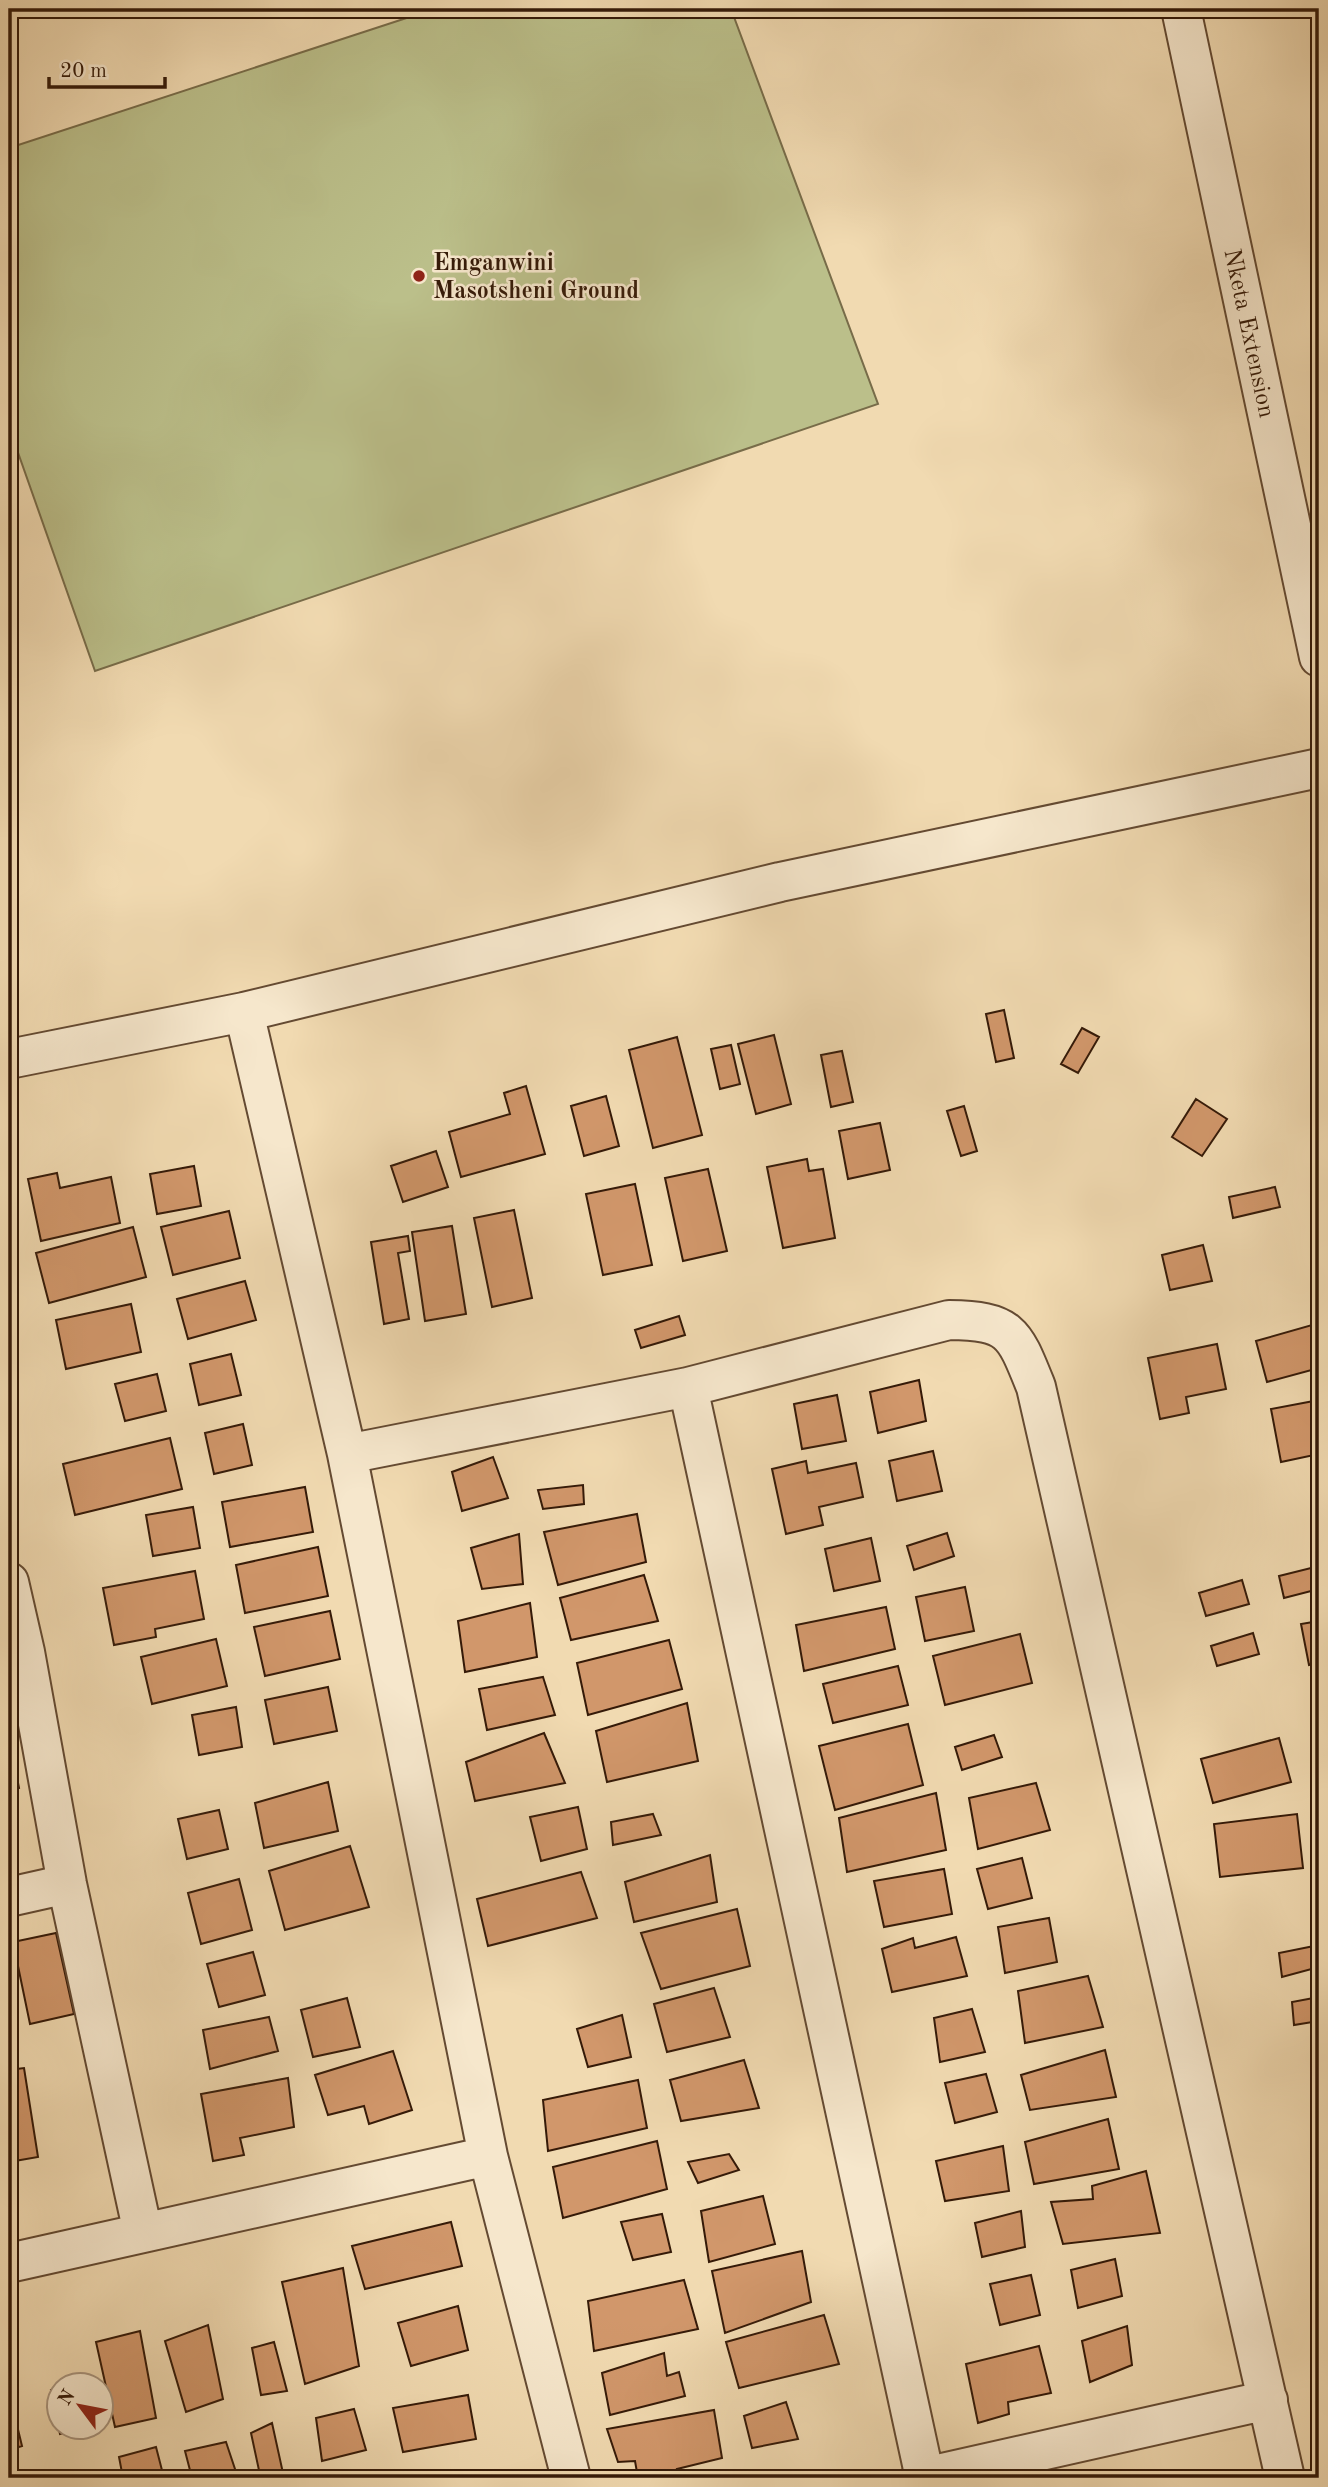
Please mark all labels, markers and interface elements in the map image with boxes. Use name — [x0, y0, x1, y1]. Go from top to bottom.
scale bar — [49, 46, 164, 90]
text: 20 m — [60, 61, 107, 82]
street label: Nketa Extension — [1218, 247, 1278, 420]
place label: Emganwini Masotsheni Ground — [433, 252, 639, 304]
marker: Emganwini Masotsheni Ground — [411, 268, 427, 284]
north arrow — [46, 2372, 116, 2442]
text: N — [56, 2387, 80, 2410]

